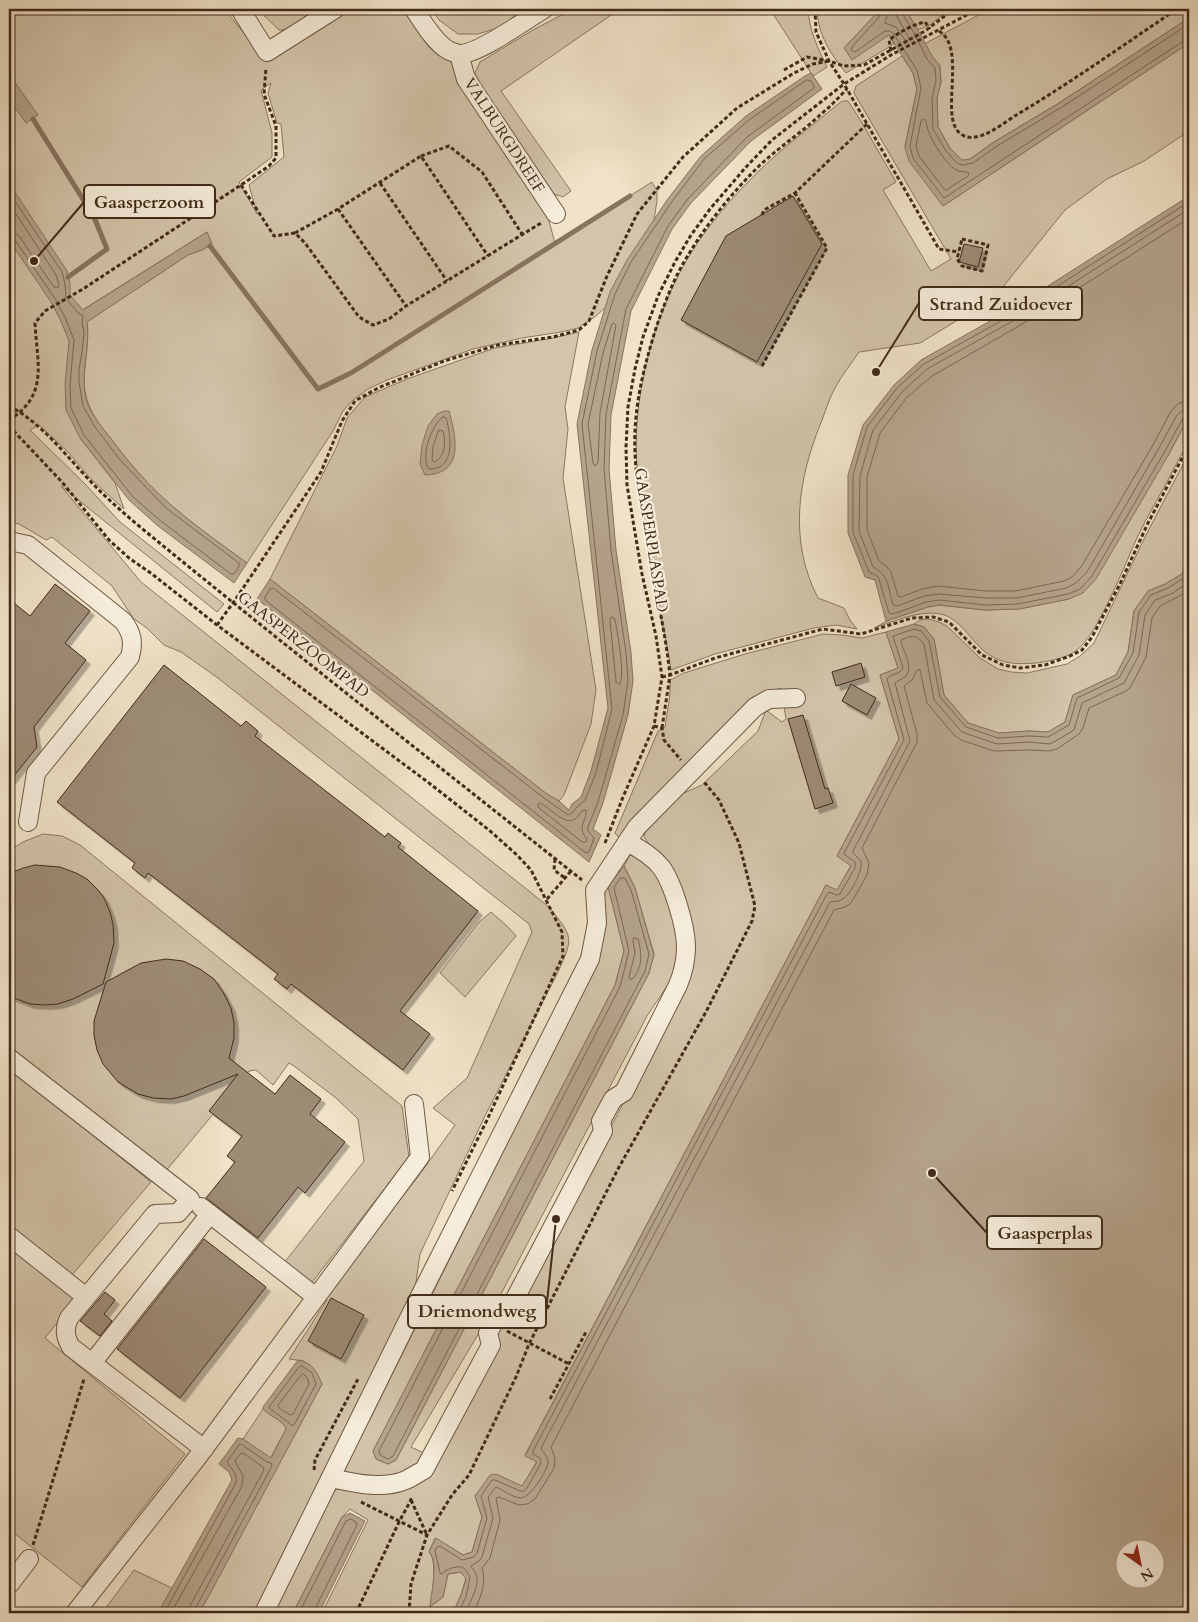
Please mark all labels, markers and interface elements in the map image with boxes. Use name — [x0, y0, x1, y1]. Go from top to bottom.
street label: VALBURGDREEF — [459, 74, 550, 198]
callout: Gaasperzoom — [84, 185, 215, 218]
text: Gaasperzoom — [94, 190, 205, 215]
callout: Strand Zuidoever — [919, 287, 1082, 320]
text: Strand Zuidoever — [930, 292, 1073, 317]
street label: GAASPERPLASPAD — [629, 466, 673, 614]
street label: GAASPERZOOMPAD — [233, 586, 374, 703]
callout: Gaasperplas — [987, 1216, 1102, 1249]
text: Gaasperplas — [997, 1221, 1093, 1246]
callout: Driemondweg — [408, 1295, 546, 1328]
text: Driemondweg — [418, 1299, 537, 1324]
north arrow — [1116, 1540, 1166, 1590]
text: N — [1137, 1563, 1157, 1586]

